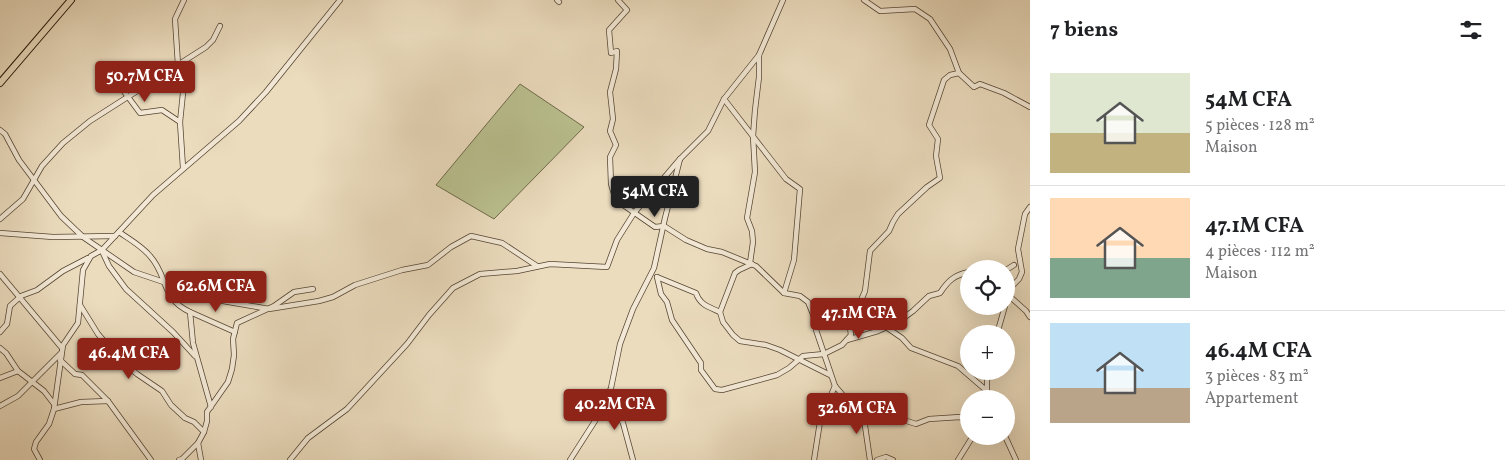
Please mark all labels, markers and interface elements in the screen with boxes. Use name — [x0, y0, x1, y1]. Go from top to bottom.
text: 7 biens — [1050, 16, 1118, 45]
icon: filters — [1457, 16, 1485, 44]
pin: 50.7M CFA — [88, 61, 202, 103]
text: 50.7M CFA — [106, 66, 184, 88]
text: 54M CFA — [1205, 86, 1292, 115]
icon: home — [1090, 93, 1150, 153]
text: 5 pièces · 128 m² — [1205, 115, 1315, 137]
text: Maison — [1205, 137, 1258, 159]
pin: 54M CFA — [609, 176, 701, 218]
text: 54M CFA — [622, 181, 688, 203]
text: 47.1M CFA — [1205, 212, 1304, 241]
icon: home — [1090, 218, 1150, 278]
text: 4 pièces · 112 m² — [1205, 241, 1315, 263]
map controls — [960, 260, 1015, 445]
button: locate — [960, 260, 1015, 315]
text: Maison — [1205, 263, 1258, 285]
pin: 62.6M CFA — [159, 270, 273, 313]
text: 62.6M CFA — [176, 276, 256, 298]
pin: 47.1M CFA — [802, 298, 916, 340]
text: 47.1M CFA — [821, 303, 897, 325]
button: + — [960, 325, 1015, 380]
text: 46.4M CFA — [1205, 337, 1312, 366]
pin: 46.4M CFA — [72, 338, 186, 380]
text: 46.4M CFA — [88, 343, 170, 365]
icon: home — [1090, 343, 1150, 403]
text: 3 pièces · 83 m² — [1205, 366, 1309, 388]
pin: 40.2M CFA — [558, 388, 672, 431]
text: Appartement — [1205, 388, 1299, 410]
button: − — [960, 390, 1015, 445]
pin: 32.6M CFA — [800, 392, 914, 435]
text: 40.2M CFA — [575, 394, 655, 416]
text: 32.6M CFA — [818, 398, 896, 420]

